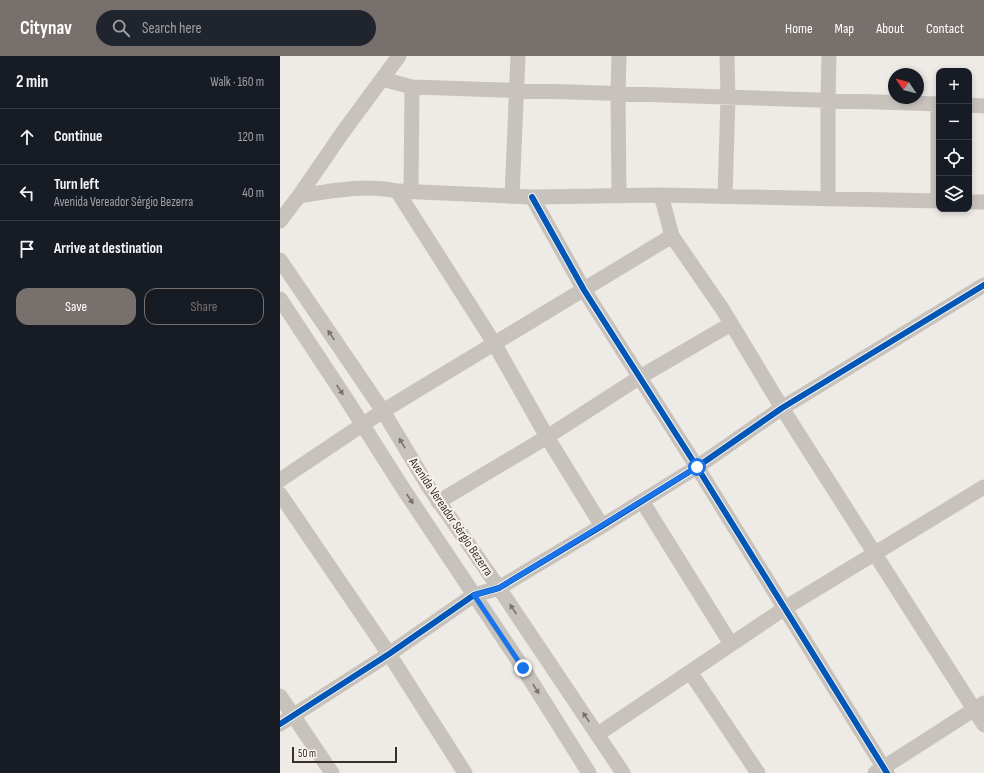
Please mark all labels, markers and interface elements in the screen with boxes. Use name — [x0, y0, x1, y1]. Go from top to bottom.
search box — [96, 10, 376, 46]
text: Citynav — [20, 17, 72, 40]
icon: search — [110, 17, 132, 39]
text: Search here — [142, 19, 202, 38]
text: Home — [785, 20, 813, 37]
text: Map — [835, 20, 854, 37]
text: About — [876, 20, 904, 37]
text: Contact — [926, 20, 964, 37]
north arrow — [888, 68, 924, 104]
map controls — [936, 68, 972, 212]
button: + — [936, 68, 972, 104]
text: 2 min — [16, 72, 48, 92]
text: Walk · 160 m — [210, 74, 264, 90]
button: − — [936, 104, 972, 140]
icon: ahead — [16, 126, 38, 148]
text: Continue — [54, 127, 103, 146]
text: 120 m — [238, 129, 264, 145]
button: locate — [936, 140, 972, 176]
text: Turn left — [54, 175, 99, 194]
button: layers — [936, 176, 972, 212]
icon: left — [16, 182, 38, 204]
text: 40 m — [242, 185, 264, 201]
text: Avenida Vereador Sérgio Bezerra — [54, 194, 193, 210]
icon: arrive — [16, 238, 38, 260]
text: Arrive at destination — [54, 239, 163, 258]
button: Save — [16, 288, 136, 325]
button: Share — [144, 288, 264, 325]
one-way arrow — [327, 329, 335, 340]
one-way arrow — [336, 385, 344, 395]
one-way arrow — [399, 437, 406, 449]
street label: Avenida Vereador Sérgio Bezerra — [405, 454, 497, 579]
route start — [688, 458, 706, 476]
one-way arrow — [407, 493, 414, 505]
one-way arrow — [509, 604, 517, 615]
route end — [514, 659, 532, 677]
one-way arrow — [533, 683, 540, 695]
one-way arrow — [582, 712, 590, 722]
scale bar — [292, 745, 397, 764]
text: 50 m — [298, 747, 316, 760]

